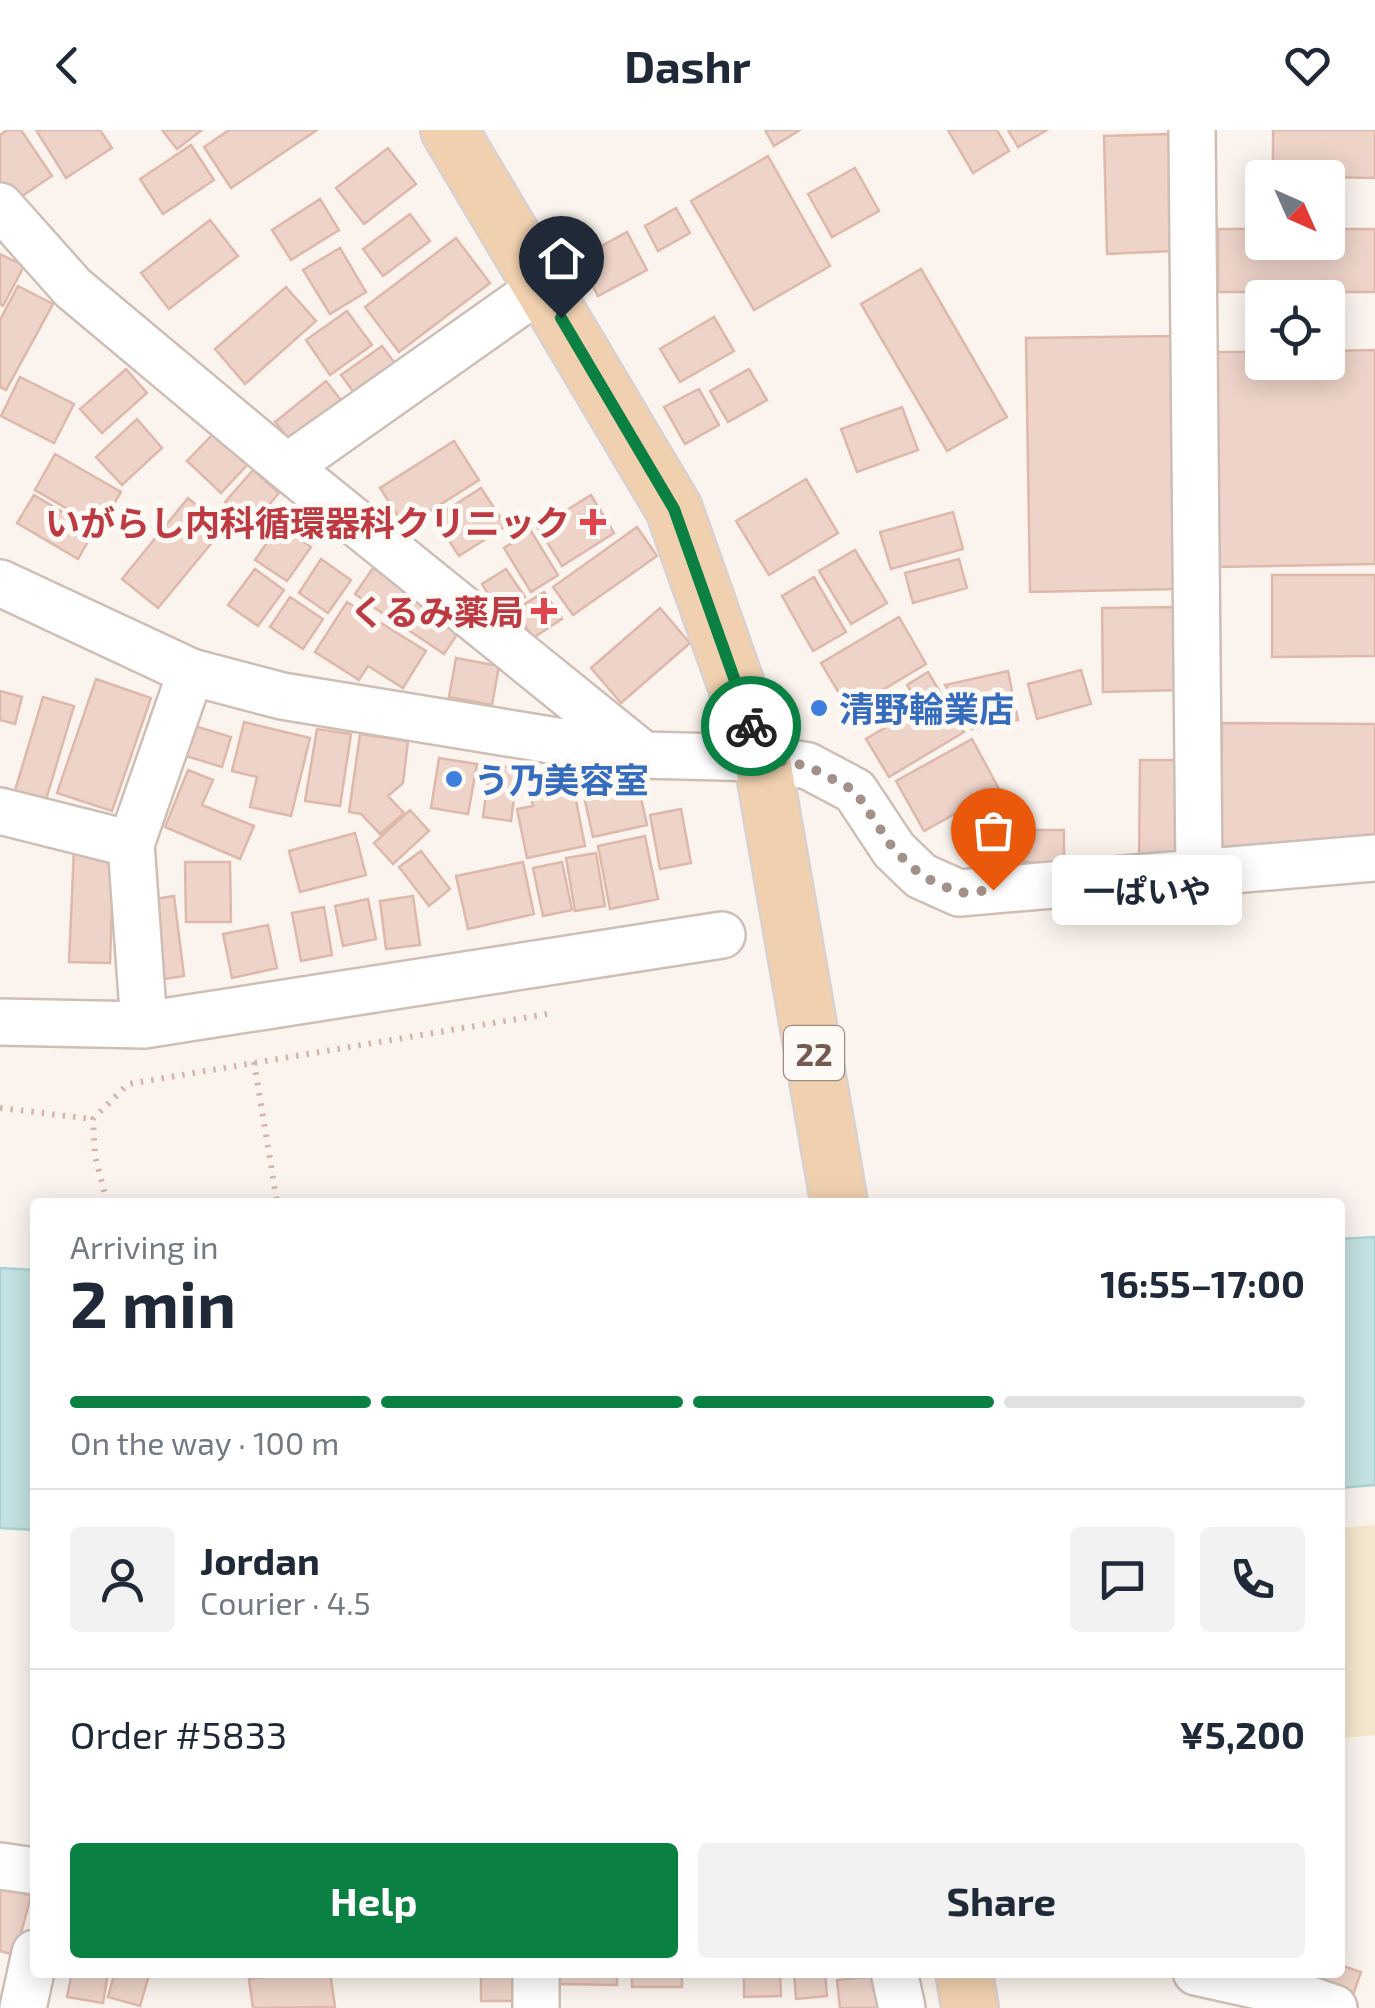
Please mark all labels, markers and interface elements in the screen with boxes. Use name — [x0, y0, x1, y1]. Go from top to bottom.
icon: back — [40, 38, 95, 93]
text: Dashr — [624, 38, 751, 92]
icon: heart — [1280, 38, 1335, 93]
north arrow — [1245, 160, 1345, 260]
map controls — [1245, 160, 1345, 380]
pin — [519, 216, 604, 319]
icon: home — [534, 231, 589, 286]
button: locate — [1245, 280, 1345, 380]
place label: いがらし内科循環器科クリニック — [45, 501, 570, 543]
marker: いがらし内科循環器科クリニック — [580, 509, 606, 535]
place label: くるみ薬局 — [350, 590, 524, 632]
marker: くるみ薬局 — [533, 600, 555, 622]
courier — [701, 676, 801, 776]
place label: 清野輪業店 — [839, 687, 1014, 729]
marker: 清野輪業店 — [808, 697, 830, 719]
icon: bike — [724, 699, 779, 754]
place label: う乃美容室 — [474, 758, 649, 800]
marker: う乃美容室 — [443, 768, 465, 790]
pin — [951, 788, 1036, 891]
icon: bag — [966, 803, 1021, 858]
callout: 一ぱいや — [1053, 855, 1243, 925]
text: 一ぱいや — [1083, 871, 1211, 909]
road number: 22 — [784, 1026, 844, 1080]
text: Arriving in — [70, 1227, 219, 1265]
text: 16:55–17:00 — [1100, 1260, 1305, 1306]
text: 2 min — [70, 1263, 236, 1341]
text: On the way · 100 m — [70, 1423, 339, 1461]
button: person — [70, 1527, 175, 1632]
button: chat — [1070, 1527, 1175, 1632]
button: phone — [1200, 1527, 1305, 1632]
text: Jordan — [200, 1537, 320, 1583]
text: Courier · 4.5 — [200, 1583, 371, 1621]
text: Order #5833 — [70, 1711, 287, 1757]
text: ¥5,200 — [1180, 1711, 1305, 1757]
button: Help — [70, 1843, 678, 1958]
button: Share — [698, 1843, 1305, 1958]

